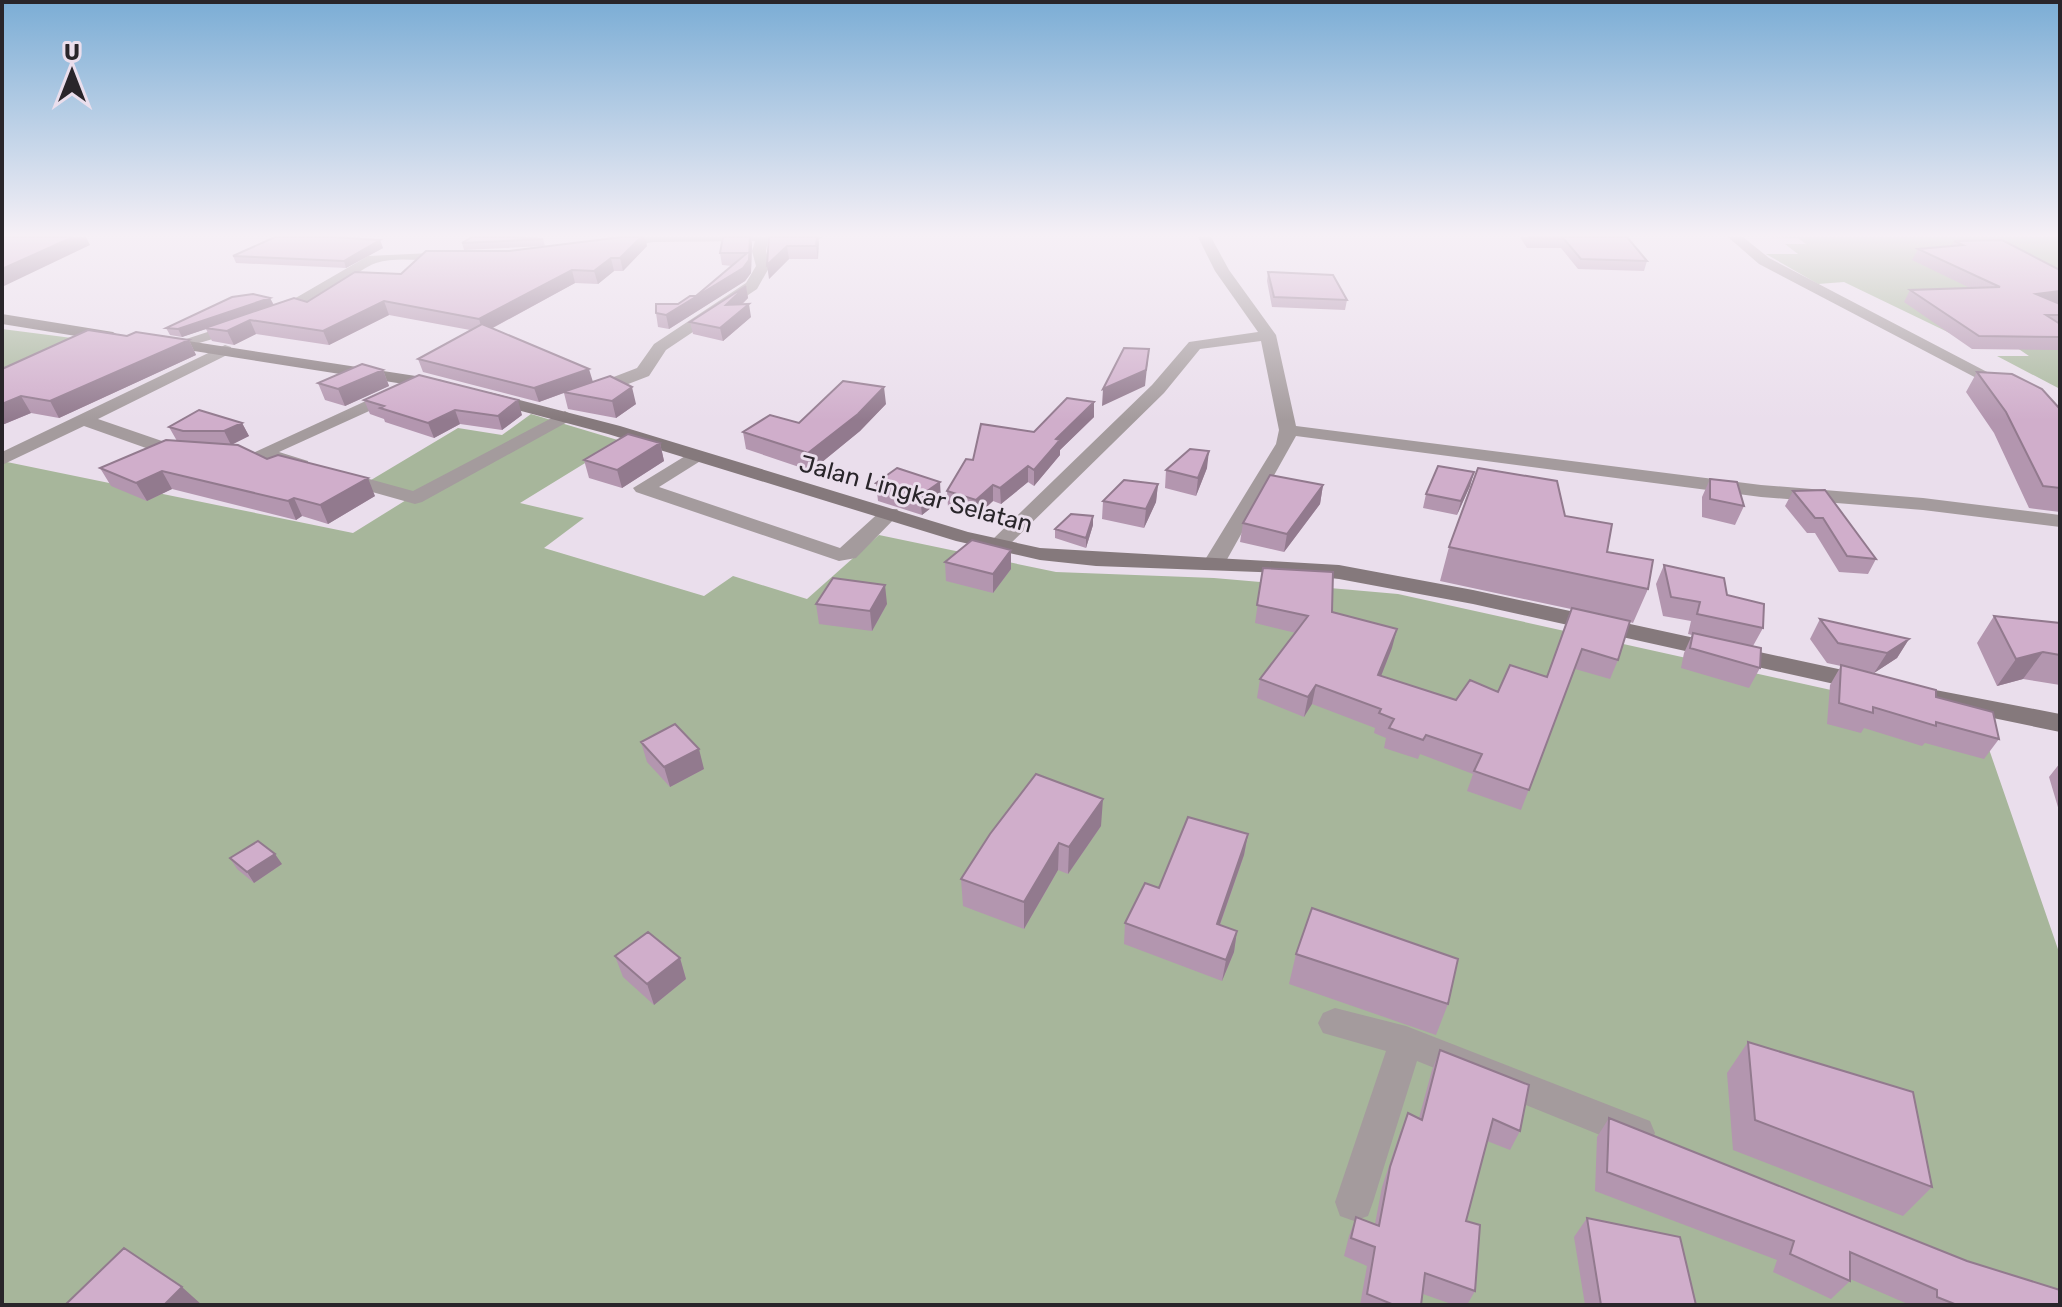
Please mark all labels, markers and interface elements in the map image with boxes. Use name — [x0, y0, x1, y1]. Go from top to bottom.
north arrow — [32, 32, 112, 112]
text: U — [64, 39, 80, 66]
street label: Jalan Lingkar Selatan — [796, 449, 1036, 539]

